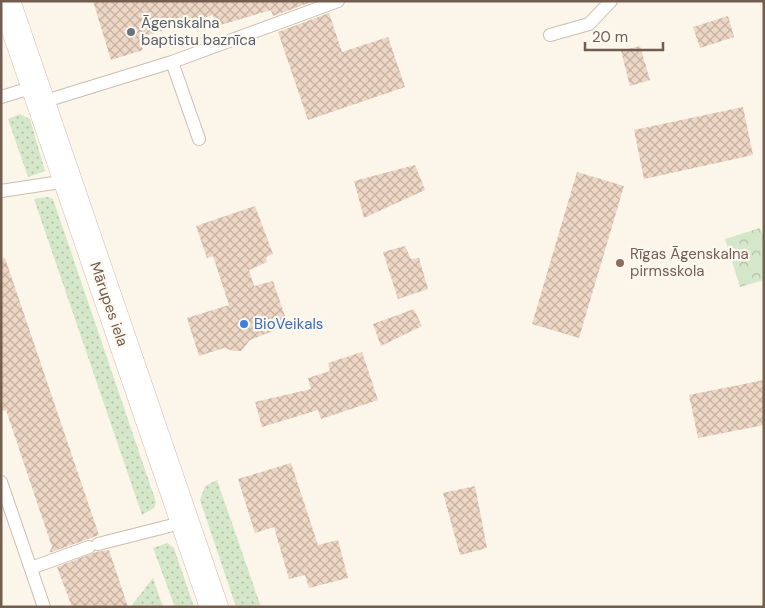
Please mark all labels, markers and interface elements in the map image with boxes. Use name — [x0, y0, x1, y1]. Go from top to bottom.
place label: Āgenskalna baptistu baznīca — [141, 13, 256, 50]
scale bar — [585, 20, 662, 52]
marker: Āgenskalna baptistu baznīca — [125, 26, 137, 38]
text: 20 m — [592, 27, 628, 47]
place label: Rīgas Āgenskalna pirmsskola — [630, 244, 749, 281]
marker: Rīgas Āgenskalna pirmsskola — [614, 257, 626, 269]
street label: Mārupes iela — [85, 259, 133, 349]
place label: BioVeikals — [254, 314, 323, 334]
marker: BioVeikals — [238, 318, 250, 330]

